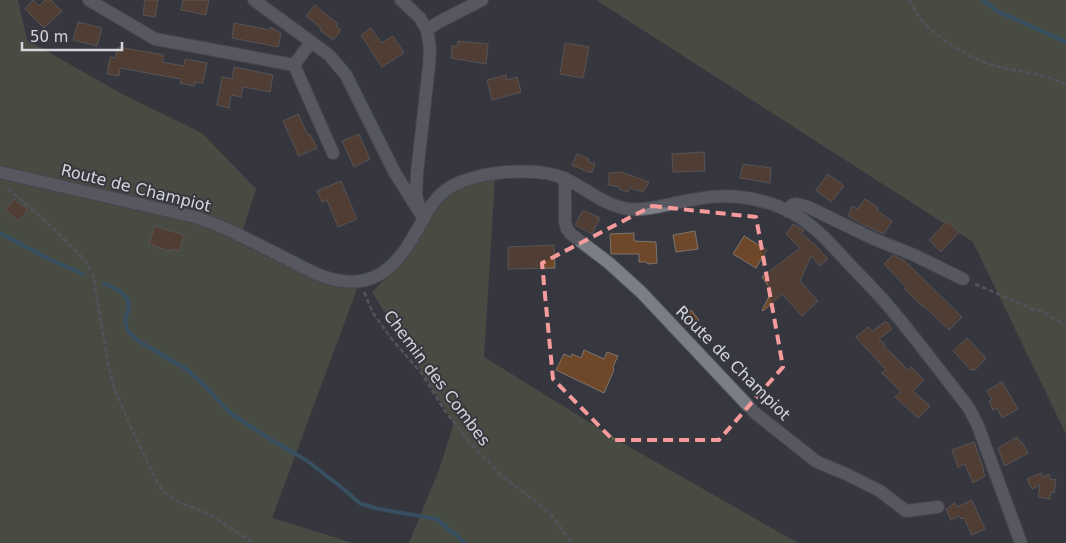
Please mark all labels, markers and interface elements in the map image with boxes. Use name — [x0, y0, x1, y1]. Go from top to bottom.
scale bar — [22, 20, 122, 52]
text: 50 m — [30, 28, 68, 46]
street label: Route de Champiot — [59, 160, 213, 216]
street label: Route de Champiot — [672, 302, 794, 424]
street label: Chemin des Combes — [380, 307, 494, 449]

